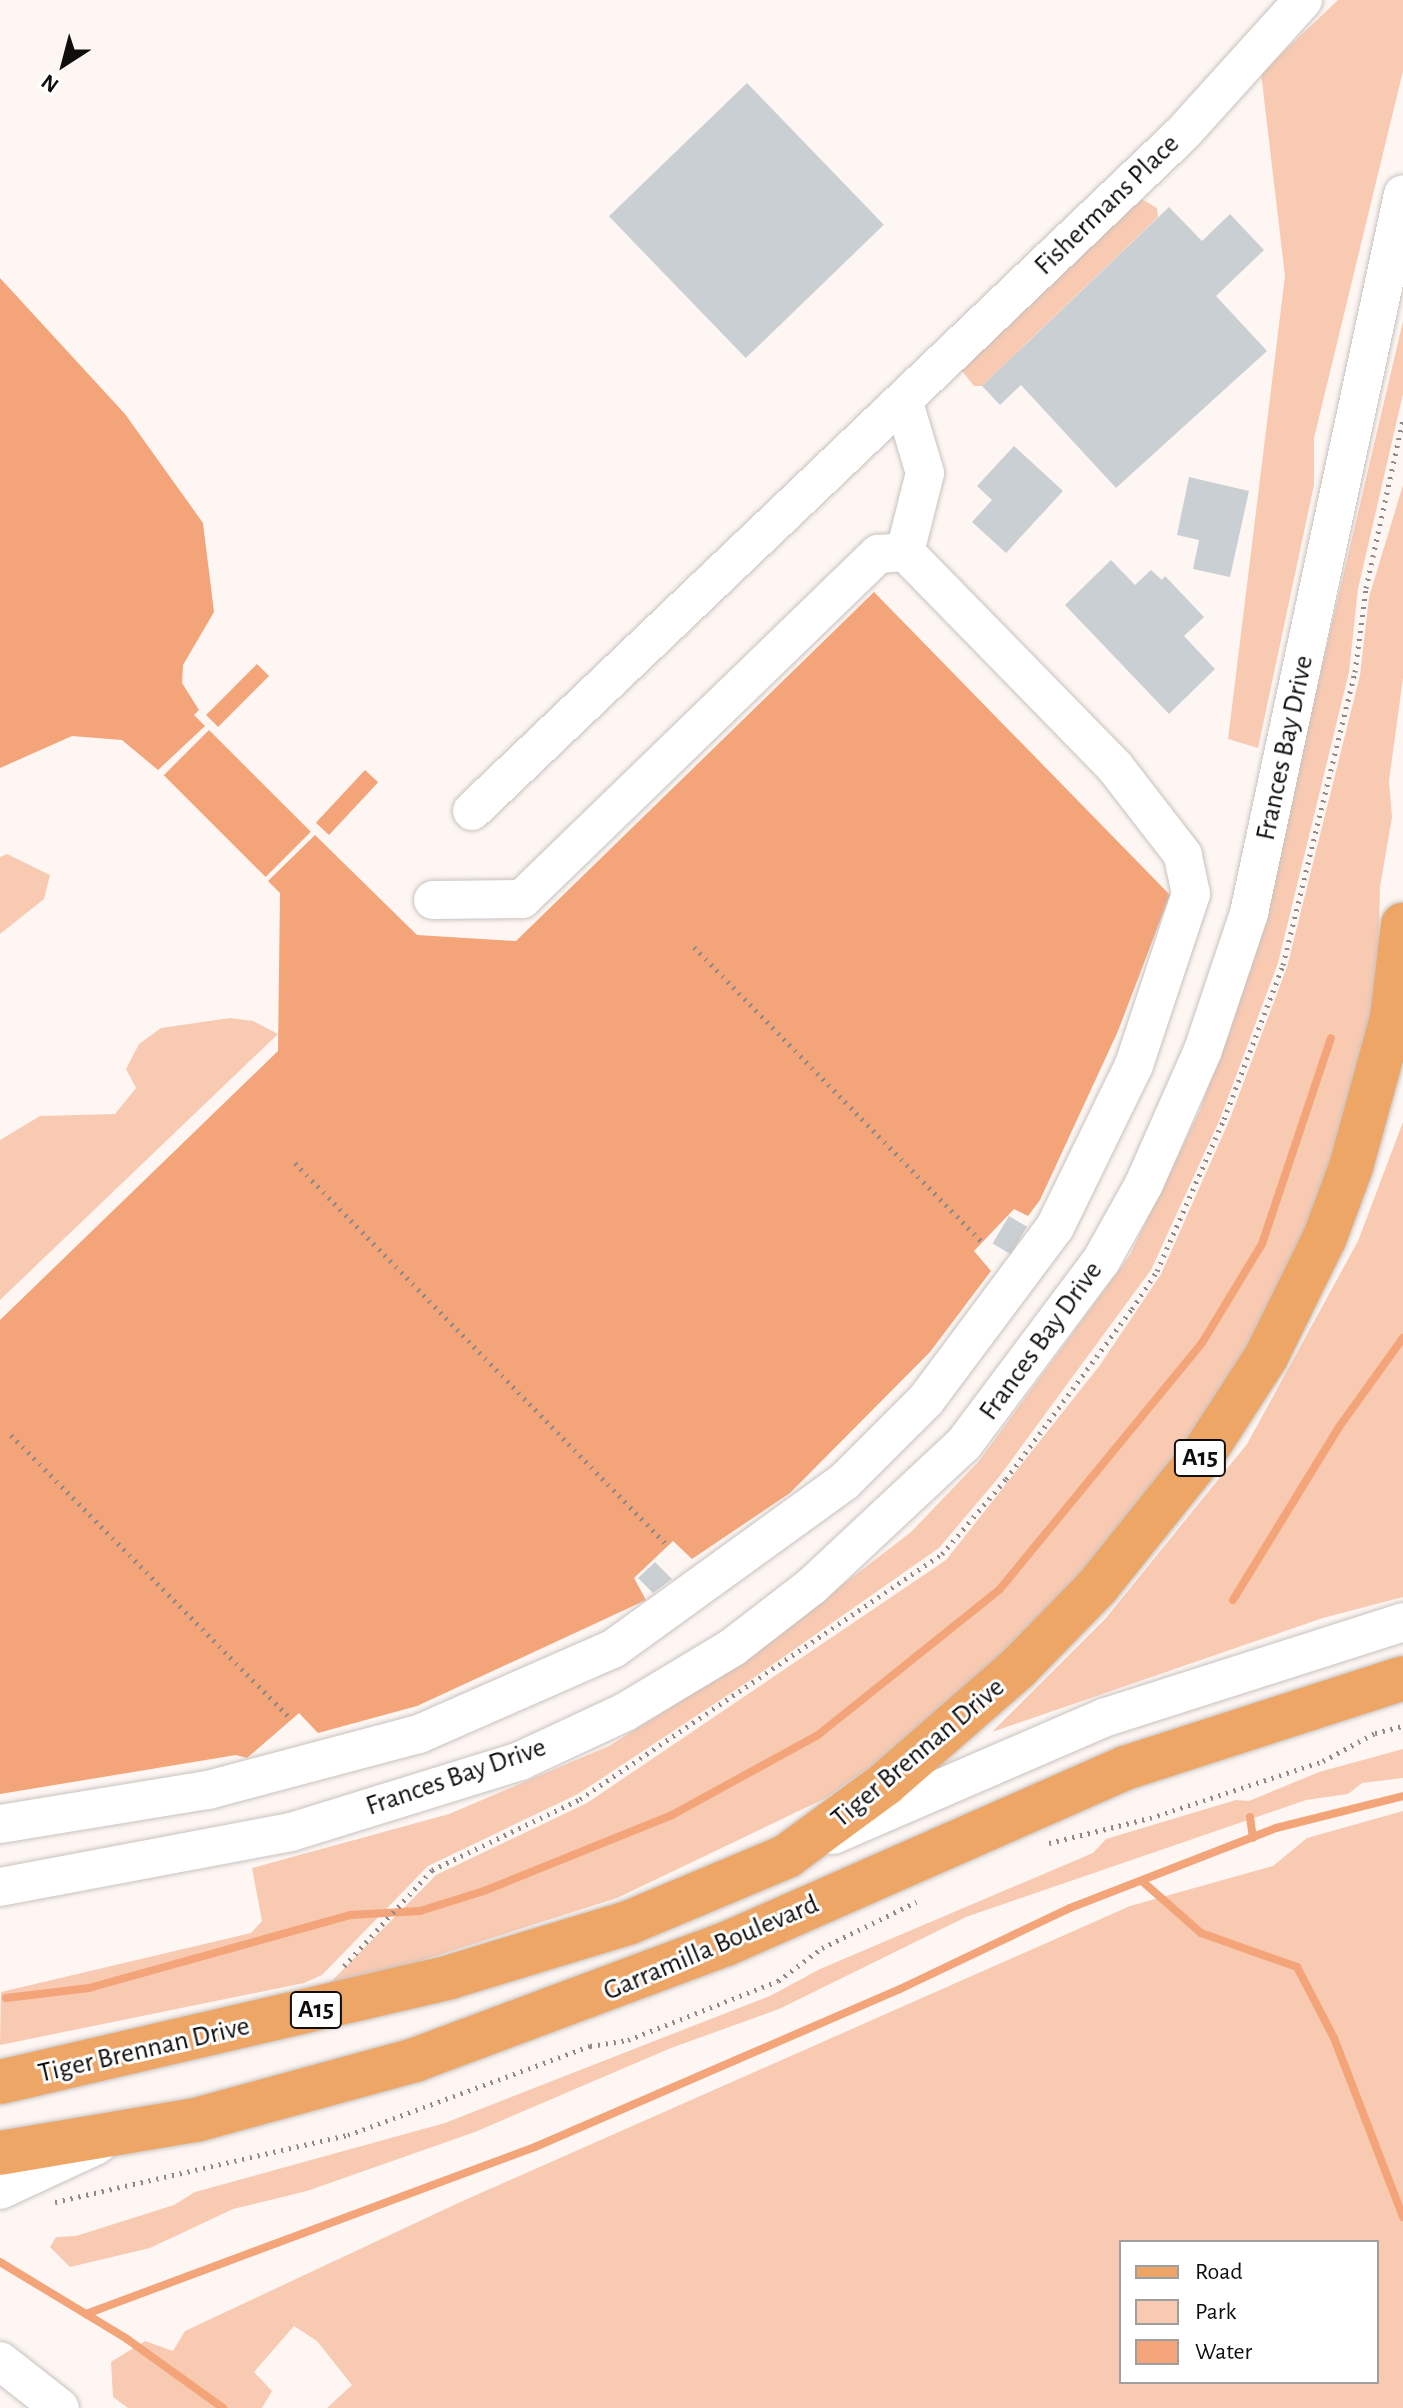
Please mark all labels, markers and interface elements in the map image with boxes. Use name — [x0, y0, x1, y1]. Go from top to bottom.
north arrow — [24, 24, 104, 104]
text: N — [37, 70, 63, 97]
street label: Fishermans Place — [1028, 127, 1186, 283]
street label: Frances Bay Drive — [1249, 653, 1321, 843]
street label: Frances Bay Drive — [972, 1255, 1110, 1427]
road number: A15 — [1172, 1436, 1228, 1480]
street label: Tiger Brennan Drive — [824, 1671, 1012, 1835]
street label: Frances Bay Drive — [362, 1730, 550, 1824]
street label: Garramilla Boulevard — [598, 1888, 824, 2008]
road number: A15 — [288, 1988, 344, 2032]
street label: Tiger Brennan Drive — [35, 2009, 253, 2091]
legend — [1119, 2240, 1379, 2384]
text: Road — [1195, 2260, 1243, 2284]
text: Park — [1195, 2300, 1236, 2324]
text: Water — [1195, 2340, 1252, 2364]

